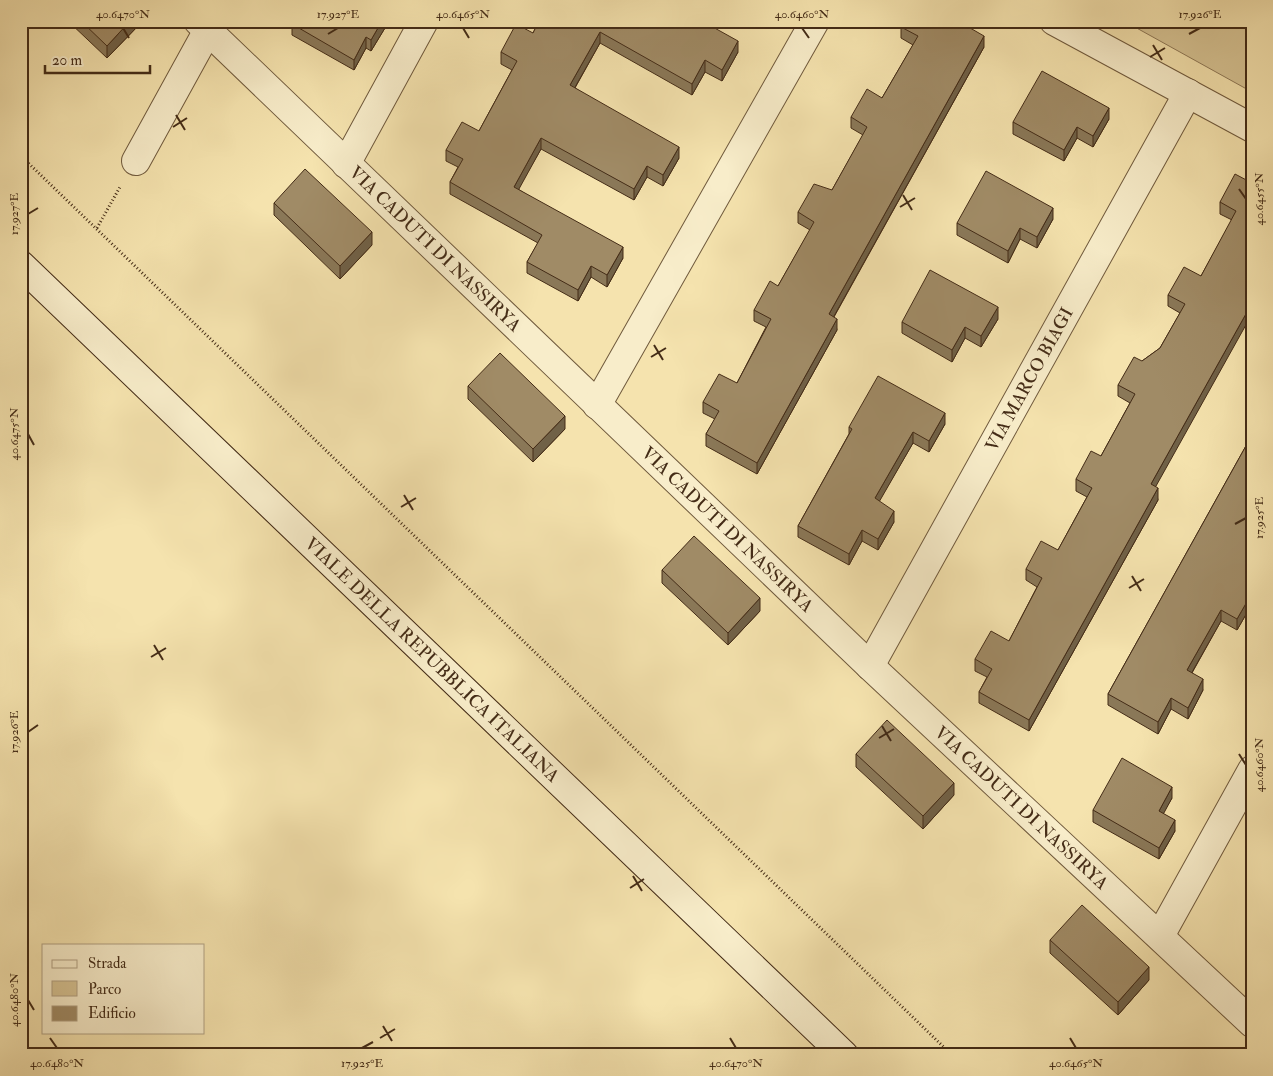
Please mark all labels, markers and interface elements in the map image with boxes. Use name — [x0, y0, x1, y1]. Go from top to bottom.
text: 40.6470°N — [96, 7, 150, 22]
text: 17.927°E — [317, 7, 360, 22]
text: 40.6465°N — [436, 7, 490, 22]
text: 40.6460°N — [775, 7, 830, 22]
text: 17.926°E — [1178, 7, 1222, 22]
scale bar — [45, 42, 150, 74]
text: 20 m — [52, 51, 82, 70]
street label: VIA CADUTI DI NASSIRYA — [344, 161, 526, 337]
text: 40.6455°N — [1252, 172, 1267, 226]
text: 17.927°E — [7, 192, 22, 235]
street label: VIA MARCO BIAGI — [980, 304, 1079, 455]
text: 40.6475°N — [7, 407, 22, 460]
street label: VIA CADUTI DI NASSIRYA — [636, 442, 818, 618]
text: 17.925°E — [1252, 497, 1267, 539]
street label: VIALE DELLA REPUBBLICA ITALIANA — [300, 533, 564, 788]
text: 17.926°E — [7, 710, 22, 754]
street label: VIA CADUTI DI NASSIRYA — [930, 721, 1113, 895]
text: 40.6460°N — [1252, 737, 1267, 792]
legend — [42, 944, 205, 1034]
text: Strada — [88, 954, 127, 973]
text: 40.6480°N — [7, 973, 22, 1027]
text: Parco — [88, 980, 121, 999]
text: Edificio — [88, 1004, 136, 1023]
text: 40.6480°N — [30, 1056, 84, 1071]
text: 17.925°E — [341, 1056, 383, 1071]
text: 40.6470°N — [709, 1056, 763, 1071]
text: 40.6465°N — [1049, 1056, 1103, 1071]

